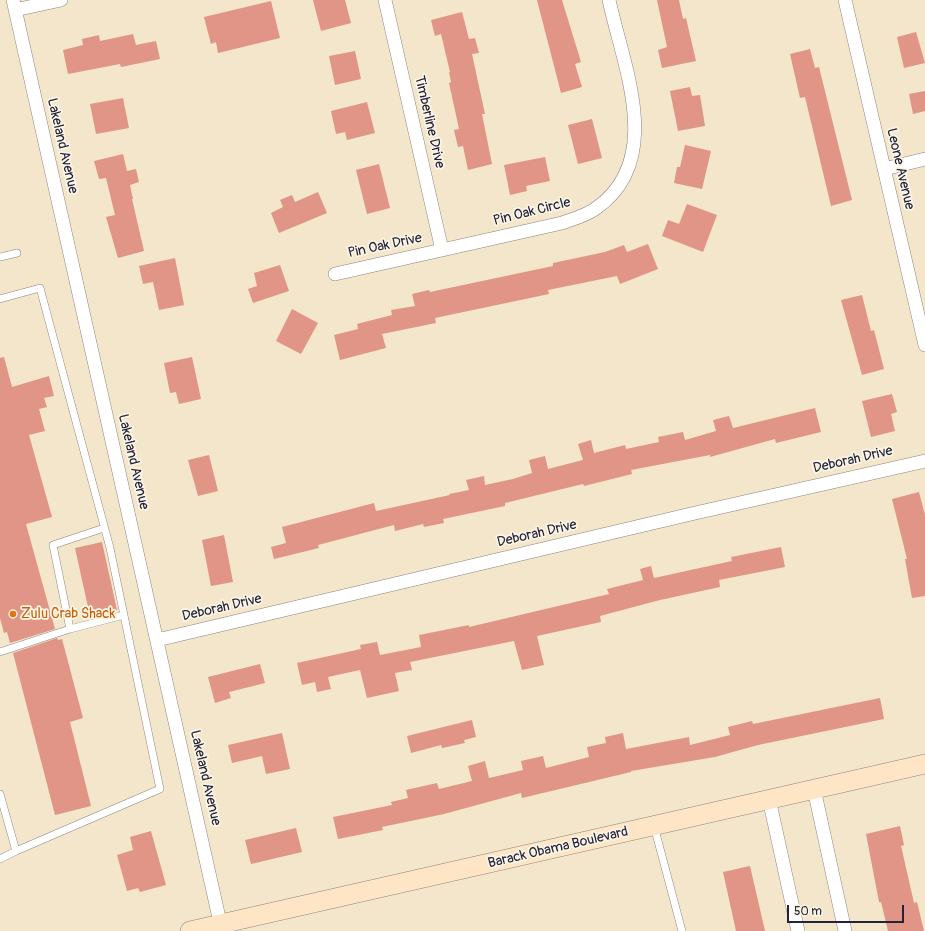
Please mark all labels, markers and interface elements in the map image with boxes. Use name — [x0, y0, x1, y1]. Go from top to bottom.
street label: Timberline Drive — [410, 74, 448, 170]
street label: Lakeland Avenue — [43, 97, 81, 195]
street label: Leone Avenue — [882, 127, 918, 211]
street label: Pin Oak Circle — [492, 194, 572, 230]
street label: Pin Oak Drive — [346, 230, 424, 262]
street label: Lakeland Avenue — [114, 413, 152, 511]
street label: Deborah Drive — [812, 443, 894, 477]
street label: Deborah Drive — [496, 517, 578, 551]
street label: Deborah Drive — [181, 591, 263, 625]
place label: Zulu Crab Shack — [21, 606, 115, 622]
marker: Zulu Crab Shack — [8, 609, 18, 619]
street label: Lakeland Avenue — [186, 729, 224, 827]
street label: Barack Obama Boulevard — [486, 824, 630, 872]
scale bar — [789, 897, 906, 923]
text: 50 m — [794, 904, 822, 919]

